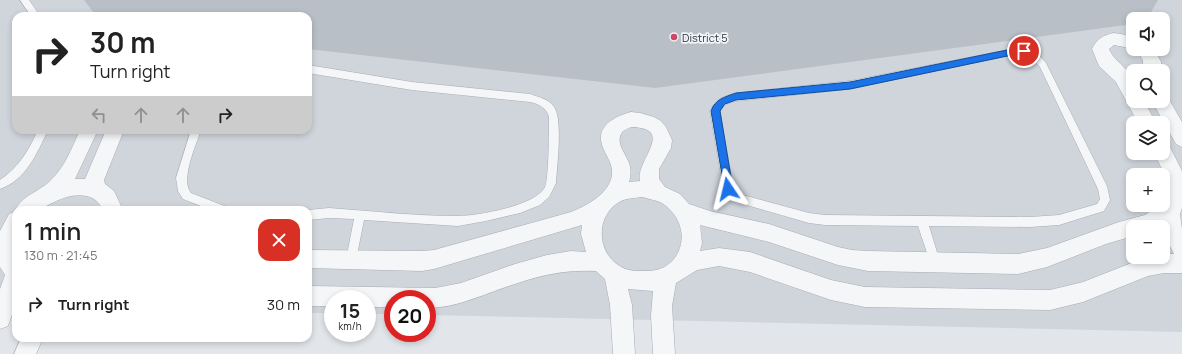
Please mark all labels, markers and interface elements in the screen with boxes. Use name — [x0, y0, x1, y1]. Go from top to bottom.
map controls — [1126, 12, 1170, 264]
button: sound — [1126, 12, 1170, 56]
text: 30 m — [90, 23, 155, 61]
icon: right — [24, 28, 76, 80]
place label: District 5 — [682, 30, 728, 45]
marker: District 5 — [669, 32, 679, 42]
pin — [1007, 34, 1041, 68]
icon: arrive — [1013, 40, 1035, 62]
text: Turn right — [90, 59, 171, 83]
button: search — [1126, 64, 1170, 108]
icon: left — [88, 104, 110, 126]
icon: ahead — [130, 104, 152, 126]
icon: ahead — [172, 104, 194, 126]
icon: right — [214, 104, 236, 126]
button: layers — [1126, 116, 1170, 160]
position arrow — [707, 168, 749, 210]
button: + — [1126, 168, 1170, 212]
text: 1 min — [24, 214, 81, 247]
button: close — [258, 219, 300, 261]
button: − — [1126, 220, 1170, 264]
text: 130 m · 21:45 — [24, 246, 98, 264]
speed limit sign: 20 — [384, 290, 436, 342]
icon: right — [24, 293, 46, 315]
text: Turn right — [58, 294, 129, 315]
text: 30 m — [267, 294, 300, 315]
text: 15 — [340, 297, 360, 324]
text: km/h — [338, 319, 362, 333]

